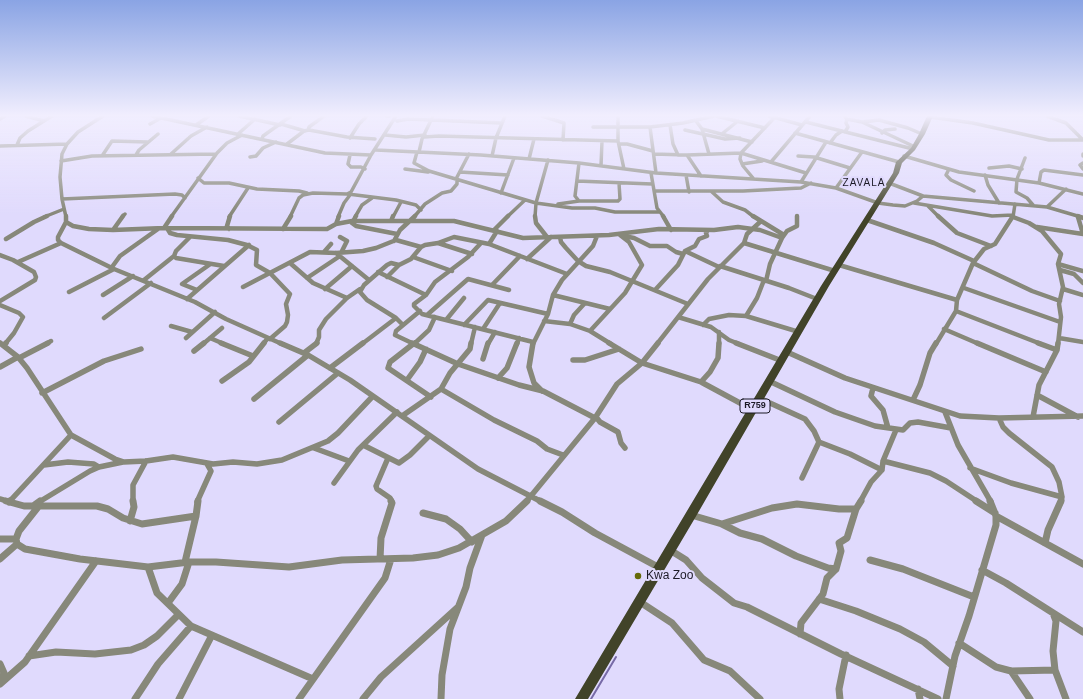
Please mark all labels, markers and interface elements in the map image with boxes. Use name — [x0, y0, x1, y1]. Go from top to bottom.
district label: ZAVALA — [843, 177, 885, 189]
road number: R759 — [740, 399, 770, 413]
place label: Kwa Zoo — [646, 569, 693, 583]
marker: Kwa Zoo — [633, 571, 643, 581]

